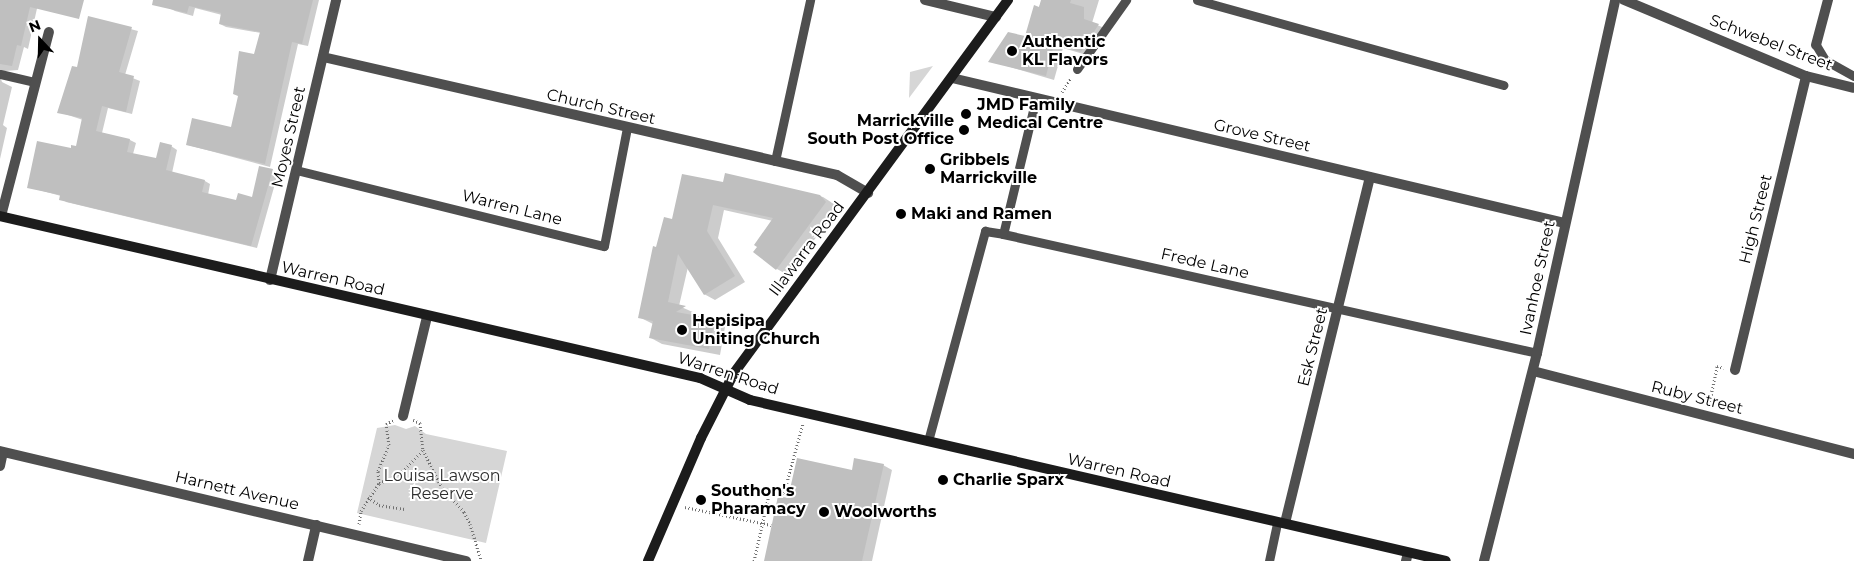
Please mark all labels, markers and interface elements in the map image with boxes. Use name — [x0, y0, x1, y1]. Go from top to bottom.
street label: Schwebel Street — [1707, 11, 1835, 75]
north arrow — [15, 15, 65, 65]
text: N — [26, 16, 43, 36]
place label: Authentic KL Flavors — [1022, 32, 1108, 70]
marker: Authentic KL Flavors — [1006, 45, 1018, 57]
street label: Moyes Street — [268, 84, 310, 190]
street label: Church Street — [545, 85, 657, 129]
place label: JMD Family Medical Centre — [977, 95, 1103, 133]
marker: JMD Family Medical Centre — [959, 107, 973, 121]
place label: Marrickville South Post Office — [808, 111, 954, 149]
street label: Grove Street — [1212, 116, 1312, 156]
marker: Marrickville South Post Office — [958, 124, 970, 136]
place label: Gribbels Marrickville — [940, 150, 1037, 188]
marker: Gribbels Marrickville — [924, 163, 936, 175]
street label: High Street — [1736, 172, 1776, 266]
street label: Warren Lane — [460, 186, 564, 230]
street label: Illawarra Road — [765, 198, 849, 300]
place label: Maki and Ramen — [911, 204, 1052, 224]
marker: Maki and Ramen — [895, 208, 907, 220]
street label: Ivanhoe Street — [1516, 219, 1560, 337]
street label: Frede Lane — [1159, 245, 1251, 283]
street label: Warren Road — [280, 258, 386, 300]
street label: Esk Street — [1294, 306, 1332, 388]
place label: Hepisipa Uniting Church — [692, 311, 820, 349]
marker: Hepisipa Uniting Church — [676, 324, 688, 336]
street label: Warren Road — [675, 349, 781, 399]
street label: Ruby Street — [1649, 377, 1745, 419]
street label: Warren Road — [1066, 450, 1172, 492]
park label: Louisa Lawson Reserve — [383, 466, 501, 504]
street label: Harnett Avenue — [173, 467, 301, 515]
place label: Charlie Sparx — [953, 470, 1064, 490]
marker: Charlie Sparx — [937, 474, 949, 486]
place label: Southon's Pharamacy — [711, 481, 806, 519]
marker: Southon's Pharamacy — [695, 494, 707, 506]
place label: Woolworths — [834, 502, 936, 522]
marker: Woolworths — [818, 506, 830, 518]

